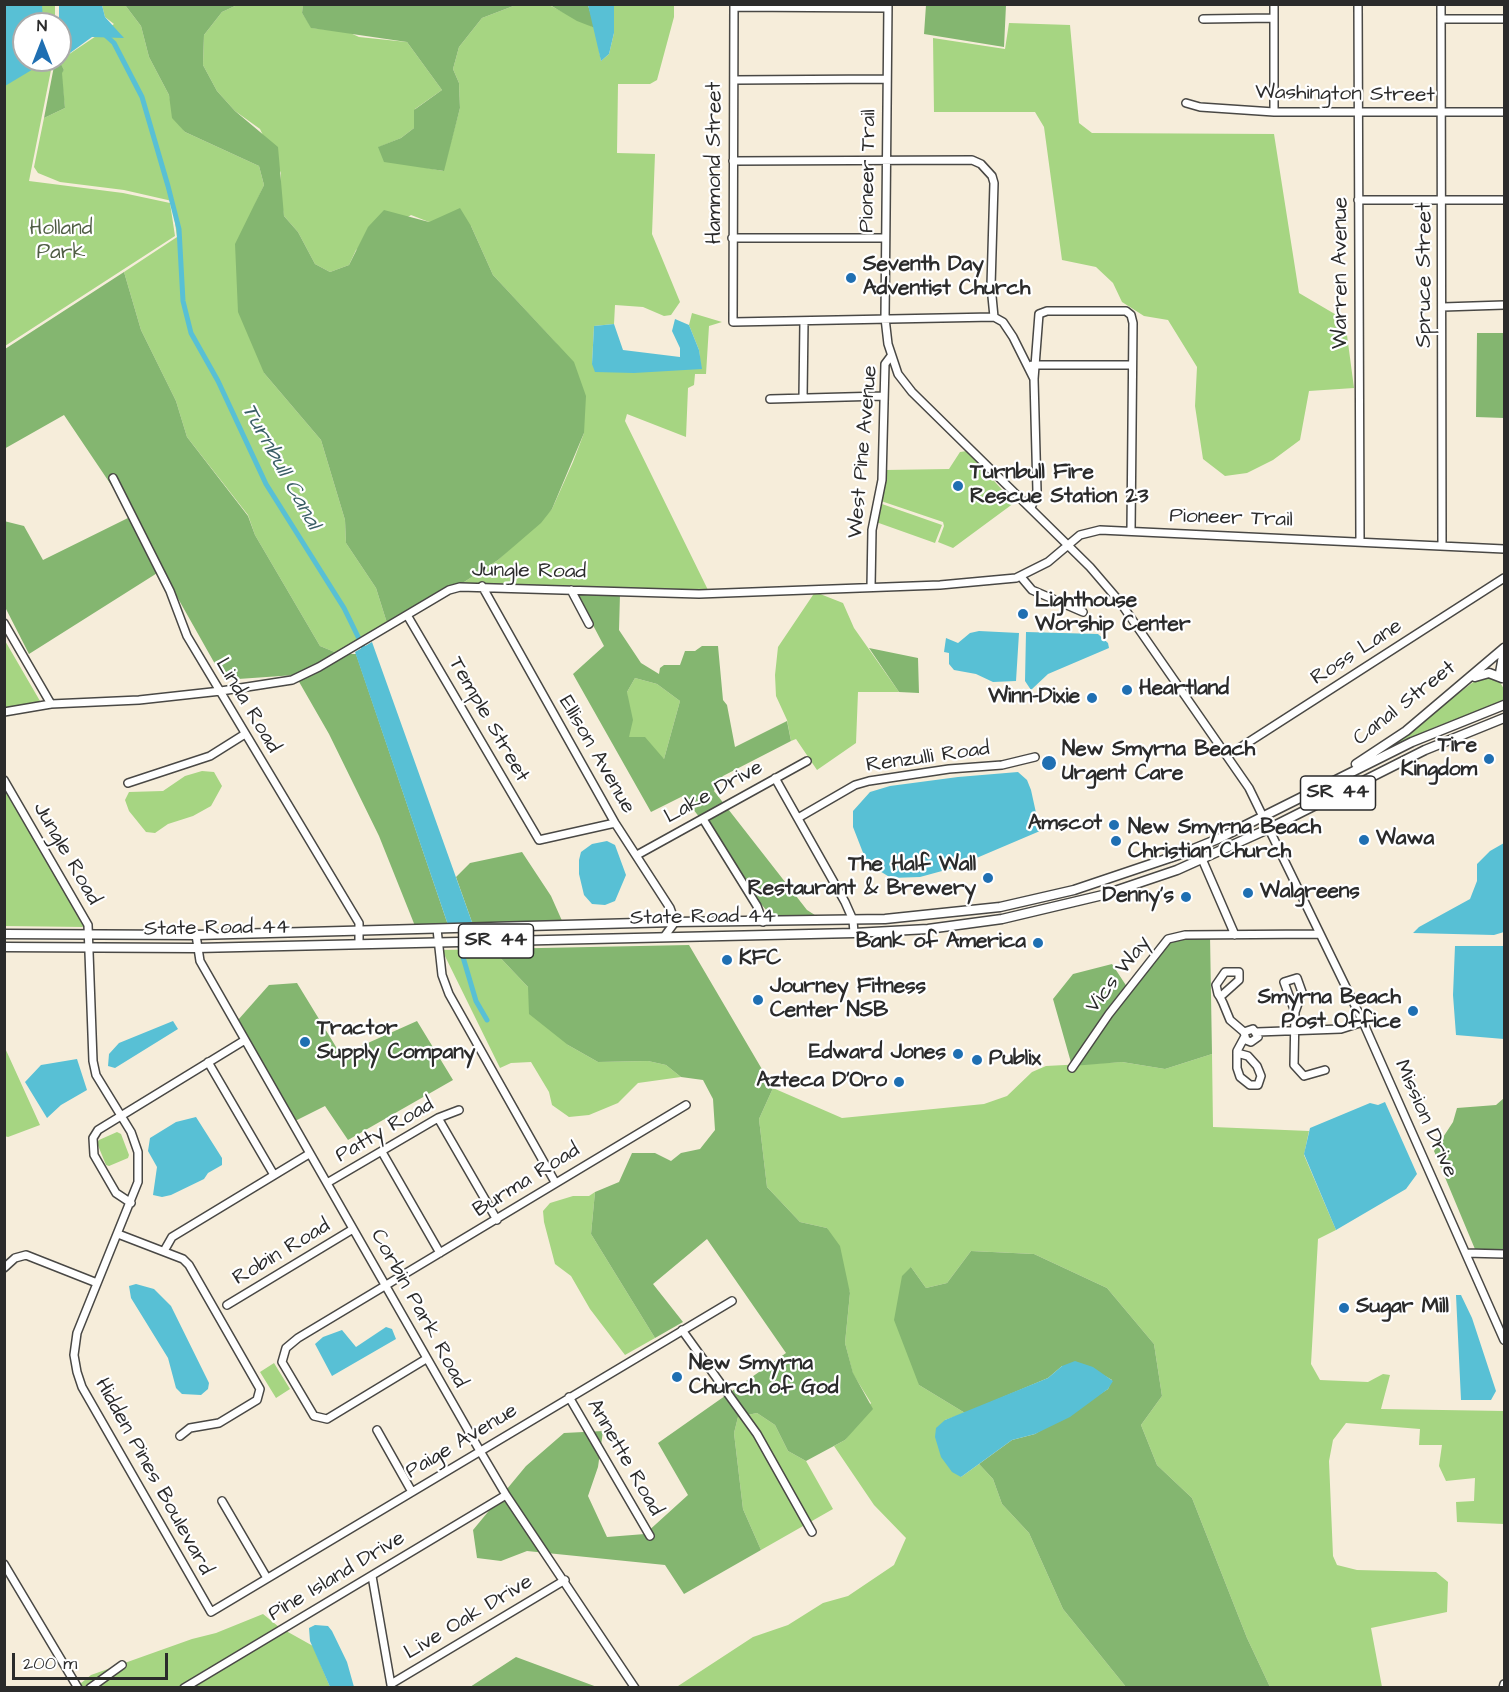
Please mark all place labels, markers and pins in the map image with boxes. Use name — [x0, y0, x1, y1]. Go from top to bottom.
place label: Seventh Day Adventist Church — [863, 253, 1030, 303]
marker: Seventh Day Adventist Church — [844, 271, 858, 285]
place label: Turnbull Fire Rescue Station 23 — [970, 461, 1148, 511]
marker: Turnbull Fire Rescue Station 23 — [951, 479, 965, 493]
place label: Lighthouse Worship Center — [1035, 589, 1191, 639]
marker: Lighthouse Worship Center — [1016, 607, 1030, 621]
place label: Heartland — [1139, 677, 1229, 703]
marker: Heartland — [1120, 683, 1134, 697]
place label: Winn-Dixie — [988, 685, 1080, 711]
marker: Winn-Dixie — [1085, 691, 1099, 705]
place label: Tire Kingdom — [1401, 734, 1477, 784]
place label: New Smyrna Beach Urgent Care — [1062, 738, 1255, 788]
marker: Tire Kingdom — [1482, 752, 1496, 766]
marker: New Smyrna Beach Urgent Care — [1040, 754, 1058, 772]
place label: Amscot — [1028, 812, 1102, 838]
place label: New Smyrna Beach Christian Church — [1128, 816, 1321, 866]
marker: Amscot — [1107, 818, 1121, 832]
place label: Wawa — [1376, 827, 1434, 853]
marker: Wawa — [1357, 833, 1371, 847]
marker: New Smyrna Beach Christian Church — [1109, 834, 1123, 848]
place label: The Half Wall Restaurant & Brewery — [748, 853, 976, 903]
marker: The Half Wall Restaurant & Brewery — [981, 871, 995, 885]
place label: Walgreens — [1260, 880, 1360, 906]
place label: Denny's — [1103, 884, 1174, 910]
marker: Walgreens — [1241, 886, 1255, 900]
marker: Denny's — [1179, 890, 1193, 904]
place label: Bank of America — [856, 930, 1026, 956]
marker: Bank of America — [1031, 936, 1045, 950]
place label: KFC — [739, 947, 781, 973]
marker: KFC — [720, 953, 734, 967]
place label: Journey Fitness Center NSB — [770, 975, 926, 1025]
place label: Smyrna Beach Post Office — [1258, 986, 1401, 1036]
marker: Journey Fitness Center NSB — [751, 993, 765, 1007]
marker: Smyrna Beach Post Office — [1406, 1004, 1420, 1018]
place label: Tractor Supply Company — [317, 1017, 475, 1067]
marker: Tractor Supply Company — [298, 1035, 312, 1049]
place label: Edward Jones — [809, 1041, 946, 1067]
marker: Edward Jones — [951, 1047, 965, 1061]
place label: Publix — [989, 1047, 1041, 1073]
marker: Publix — [970, 1053, 984, 1067]
place label: Azteca D'Oro — [756, 1069, 887, 1095]
marker: Azteca D'Oro — [892, 1075, 906, 1089]
place label: Sugar Mill — [1356, 1295, 1449, 1321]
marker: Sugar Mill — [1337, 1301, 1351, 1315]
place label: New Smyrna Church of God — [689, 1352, 838, 1402]
marker: New Smyrna Church of God — [670, 1370, 684, 1384]

